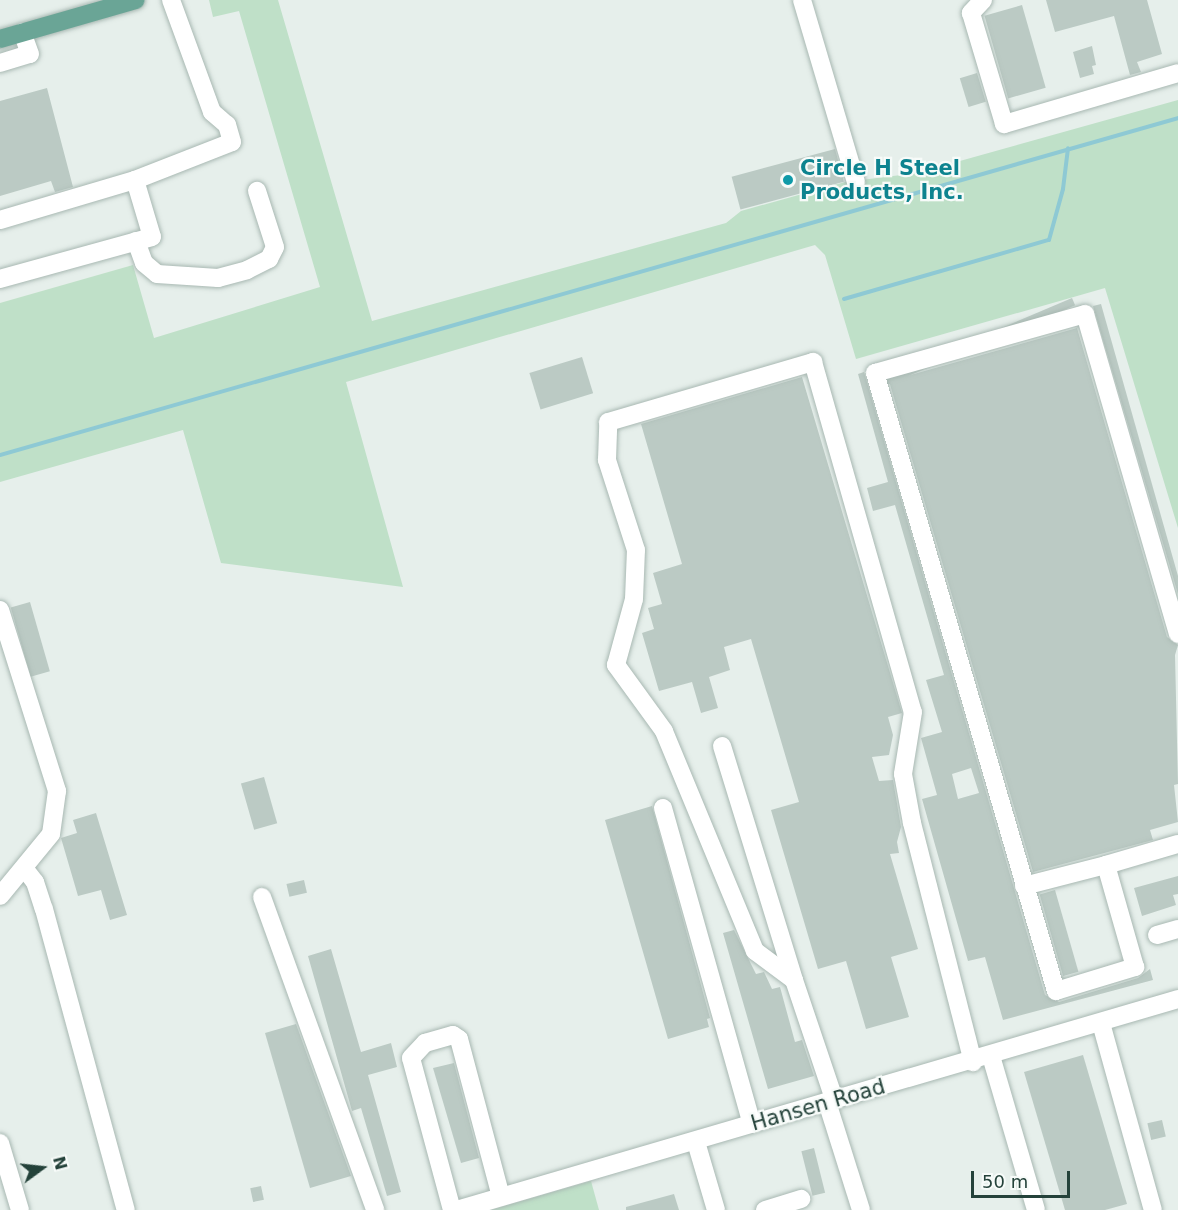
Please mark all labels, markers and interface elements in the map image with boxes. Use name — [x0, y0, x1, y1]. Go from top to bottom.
place label: Circle H Steel Products, Inc. — [800, 155, 964, 205]
marker: Circle H Steel Products, Inc. — [781, 173, 795, 187]
street label: Hansen Road — [748, 1074, 888, 1136]
north arrow — [12, 1138, 72, 1198]
text: N — [49, 1154, 71, 1172]
scale bar — [974, 1159, 1073, 1197]
text: 50 m — [982, 1171, 1028, 1192]

